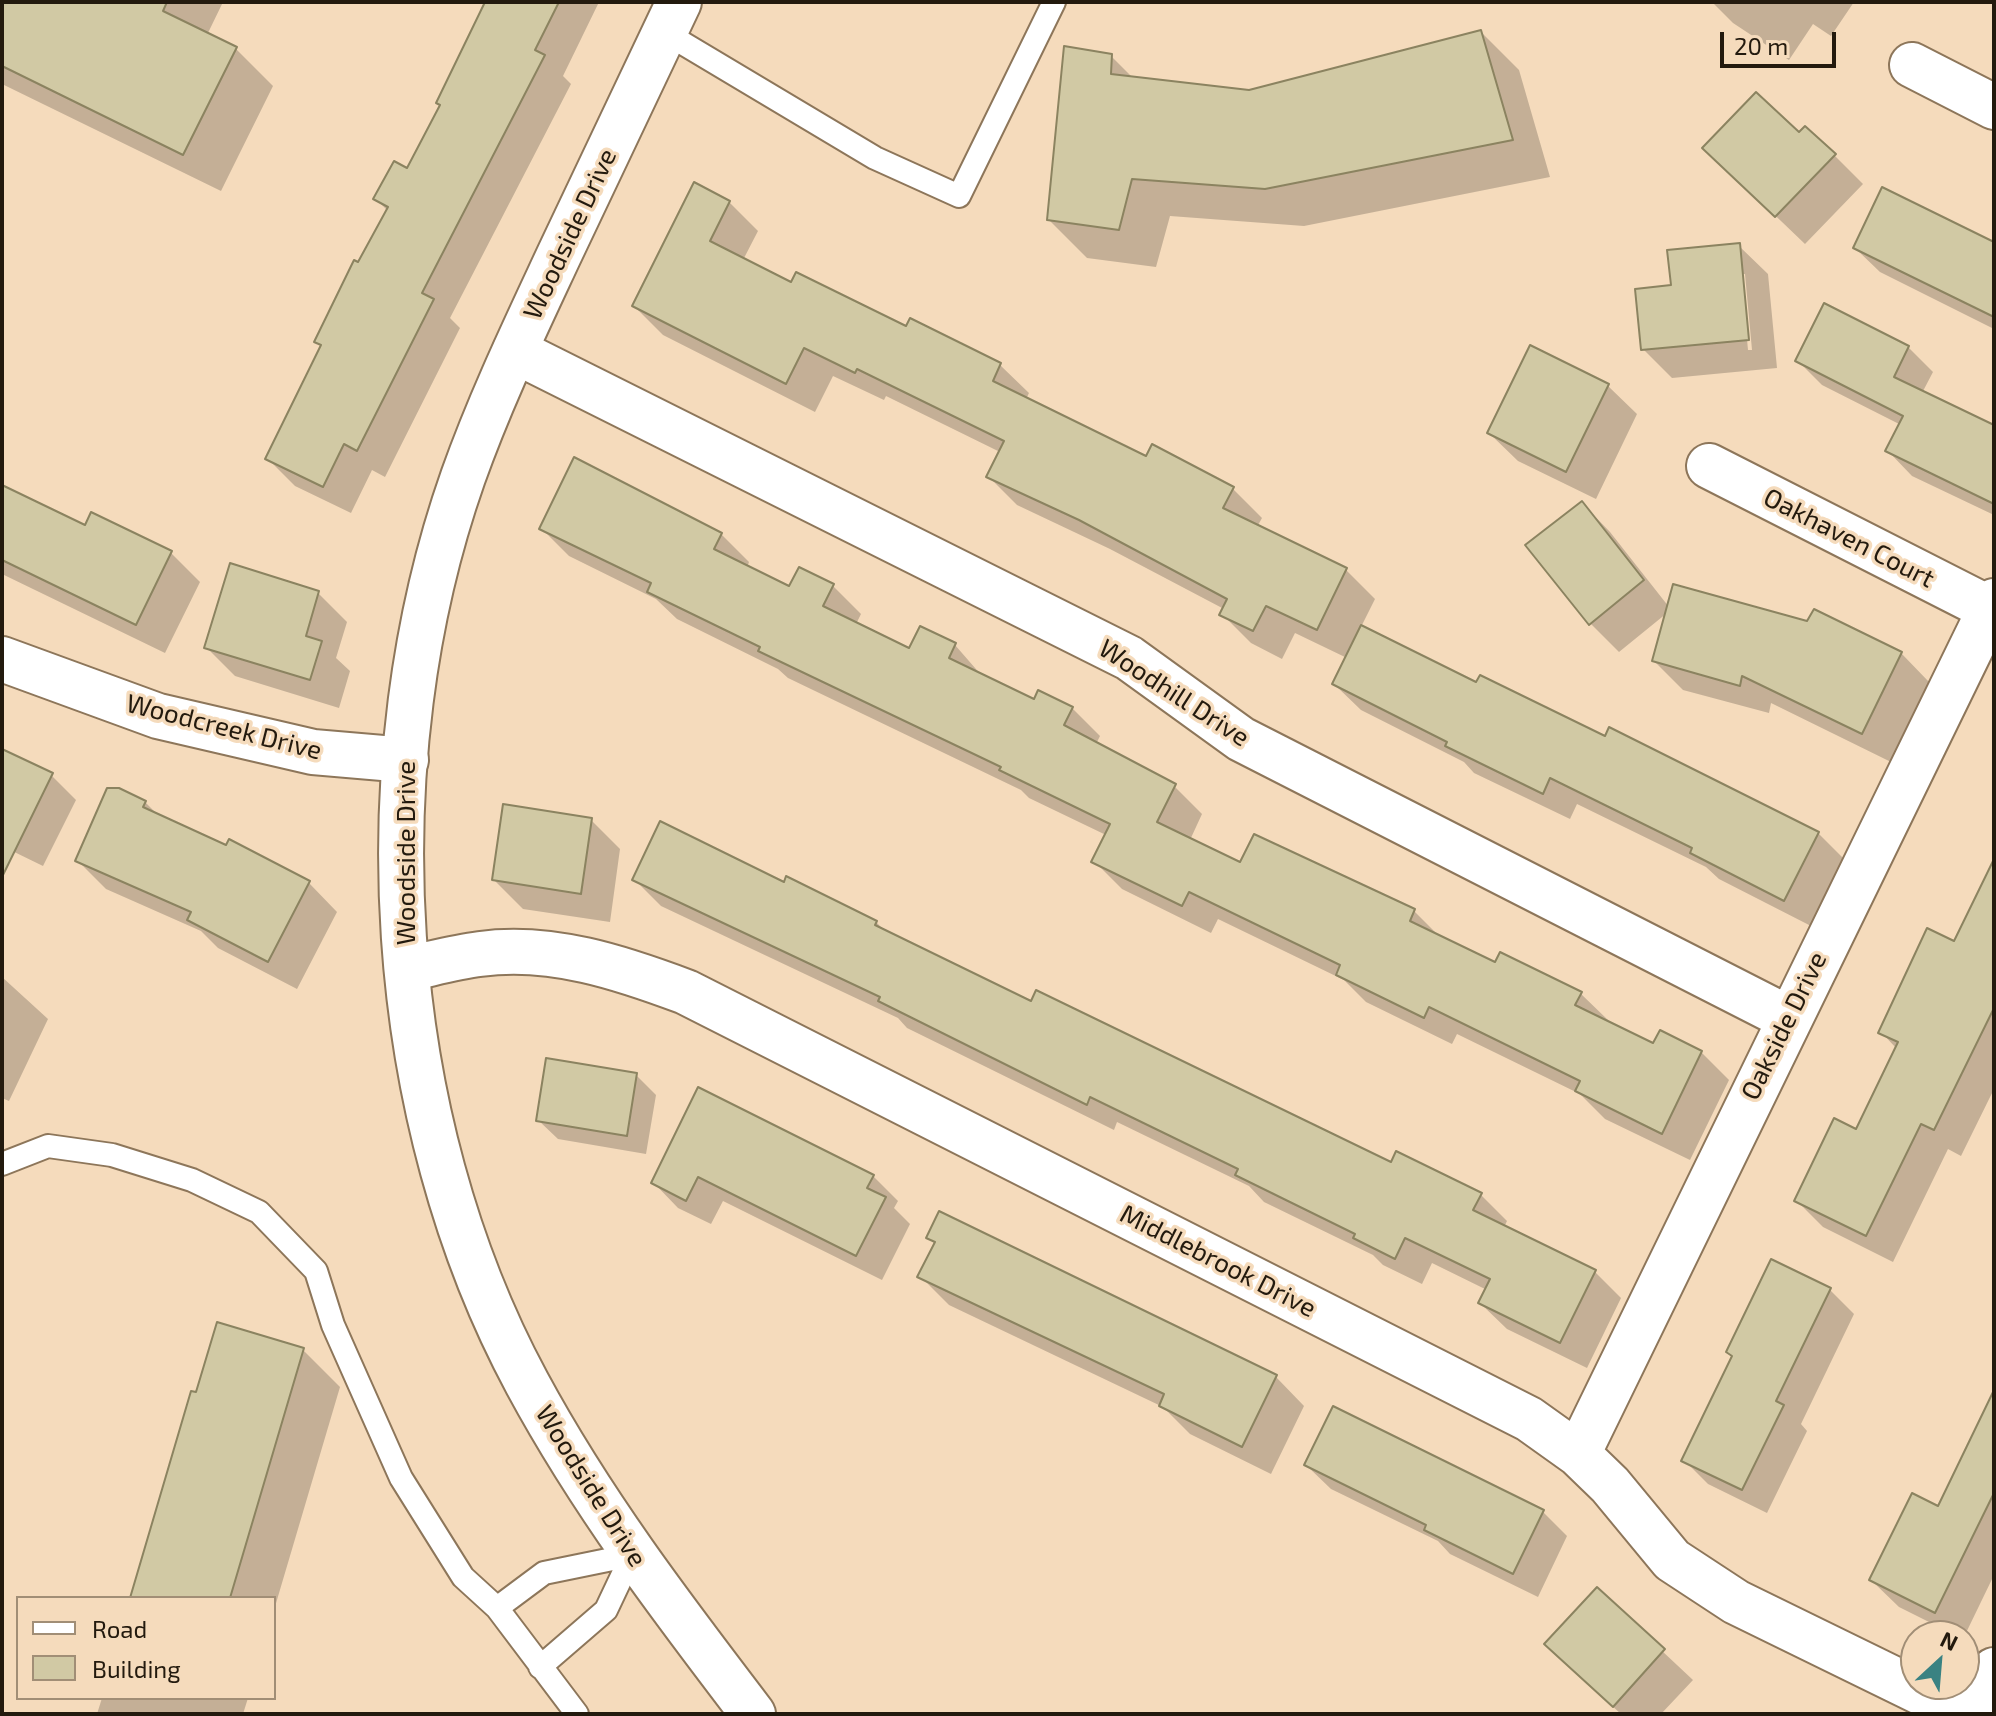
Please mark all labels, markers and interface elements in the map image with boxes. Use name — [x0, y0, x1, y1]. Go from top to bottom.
scale bar — [1724, 16, 1840, 66]
text: 20 m — [1734, 31, 1788, 60]
street label: Woodside Drive — [517, 144, 623, 324]
street label: Oakhaven Court — [1758, 482, 1940, 594]
street label: Woodhill Drive — [1093, 633, 1255, 753]
street label: Woodcreek Drive — [123, 688, 325, 766]
street label: Woodside Drive — [390, 761, 422, 945]
street label: Oakside Drive — [1735, 947, 1833, 1105]
street label: Middlebrook Drive — [1115, 1198, 1321, 1324]
street label: Woodside Drive — [529, 1399, 653, 1573]
legend — [16, 1596, 276, 1700]
text: Road — [92, 1614, 147, 1643]
north arrow — [1900, 1620, 1980, 1700]
text: N — [1937, 1625, 1962, 1655]
text: Building — [92, 1654, 181, 1683]

